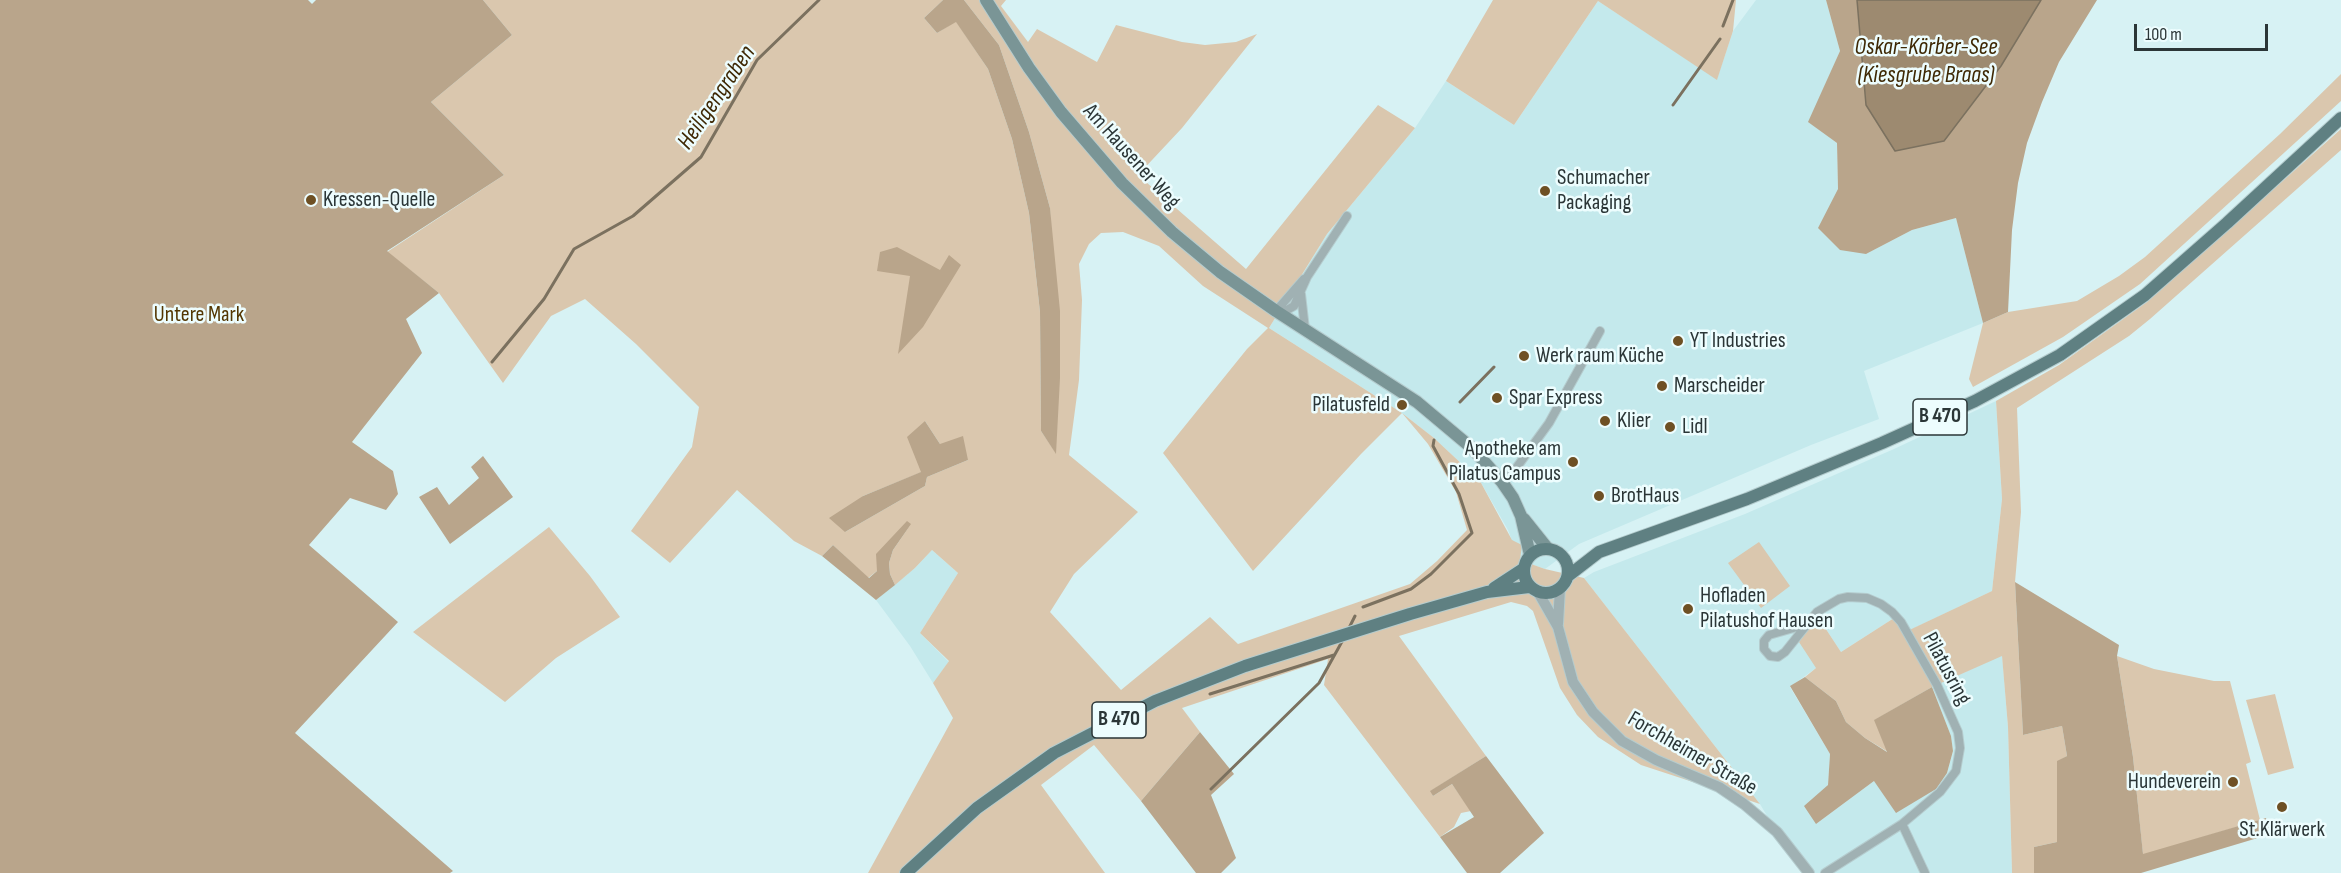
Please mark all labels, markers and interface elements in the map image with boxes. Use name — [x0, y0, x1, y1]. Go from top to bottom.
scale bar — [2137, 12, 2270, 50]
text: 100 m — [2145, 24, 2182, 45]
water label: Oskar-Körber-See (Kiesgrube Braas) — [1854, 34, 1998, 90]
water label: Heiligengraben — [672, 41, 762, 155]
street label: Am Hausener Weg — [1077, 99, 1185, 215]
place label: Schumacher Packaging — [1557, 165, 1650, 216]
marker: Schumacher Packaging — [1538, 184, 1552, 198]
place label: Kressen-Quelle — [323, 187, 435, 213]
marker: Kressen-Quelle — [304, 193, 318, 207]
park label: Untere Mark — [154, 302, 244, 328]
place label: YT Industries — [1690, 328, 1786, 354]
marker: YT Industries — [1671, 334, 1685, 348]
place label: Werk raum Küche — [1536, 343, 1664, 369]
marker: Werk raum Küche — [1517, 349, 1531, 363]
place label: Marscheider — [1674, 373, 1765, 399]
marker: Marscheider — [1655, 379, 1669, 393]
place label: Spar Express — [1509, 385, 1603, 411]
marker: Spar Express — [1490, 391, 1504, 405]
place label: Pilatusfeld — [1312, 392, 1390, 418]
marker: Pilatusfeld — [1395, 398, 1409, 412]
road number: B 470 — [1913, 399, 1967, 435]
place label: Klier — [1617, 408, 1651, 434]
marker: Klier — [1598, 414, 1612, 428]
place label: Lidl — [1682, 414, 1707, 440]
marker: Lidl — [1663, 420, 1677, 434]
place label: Apotheke am Pilatus Campus — [1449, 436, 1561, 488]
marker: Apotheke am Pilatus Campus — [1566, 455, 1580, 469]
place label: BrotHaus — [1611, 483, 1679, 509]
marker: BrotHaus — [1592, 489, 1606, 503]
place label: Hofladen Pilatushof Hausen — [1700, 583, 1833, 634]
marker: Hofladen Pilatushof Hausen — [1681, 602, 1695, 616]
street label: Pilatusring — [1916, 628, 1976, 710]
road number: B 470 — [1092, 702, 1146, 738]
street label: Forchheimer Straße — [1623, 706, 1761, 802]
place label: Hundeverein — [2128, 769, 2221, 795]
marker: Hundeverein — [2226, 775, 2240, 789]
marker: St.Klärwerk — [2275, 800, 2289, 814]
place label: St.Klärwerk — [2239, 817, 2325, 843]

